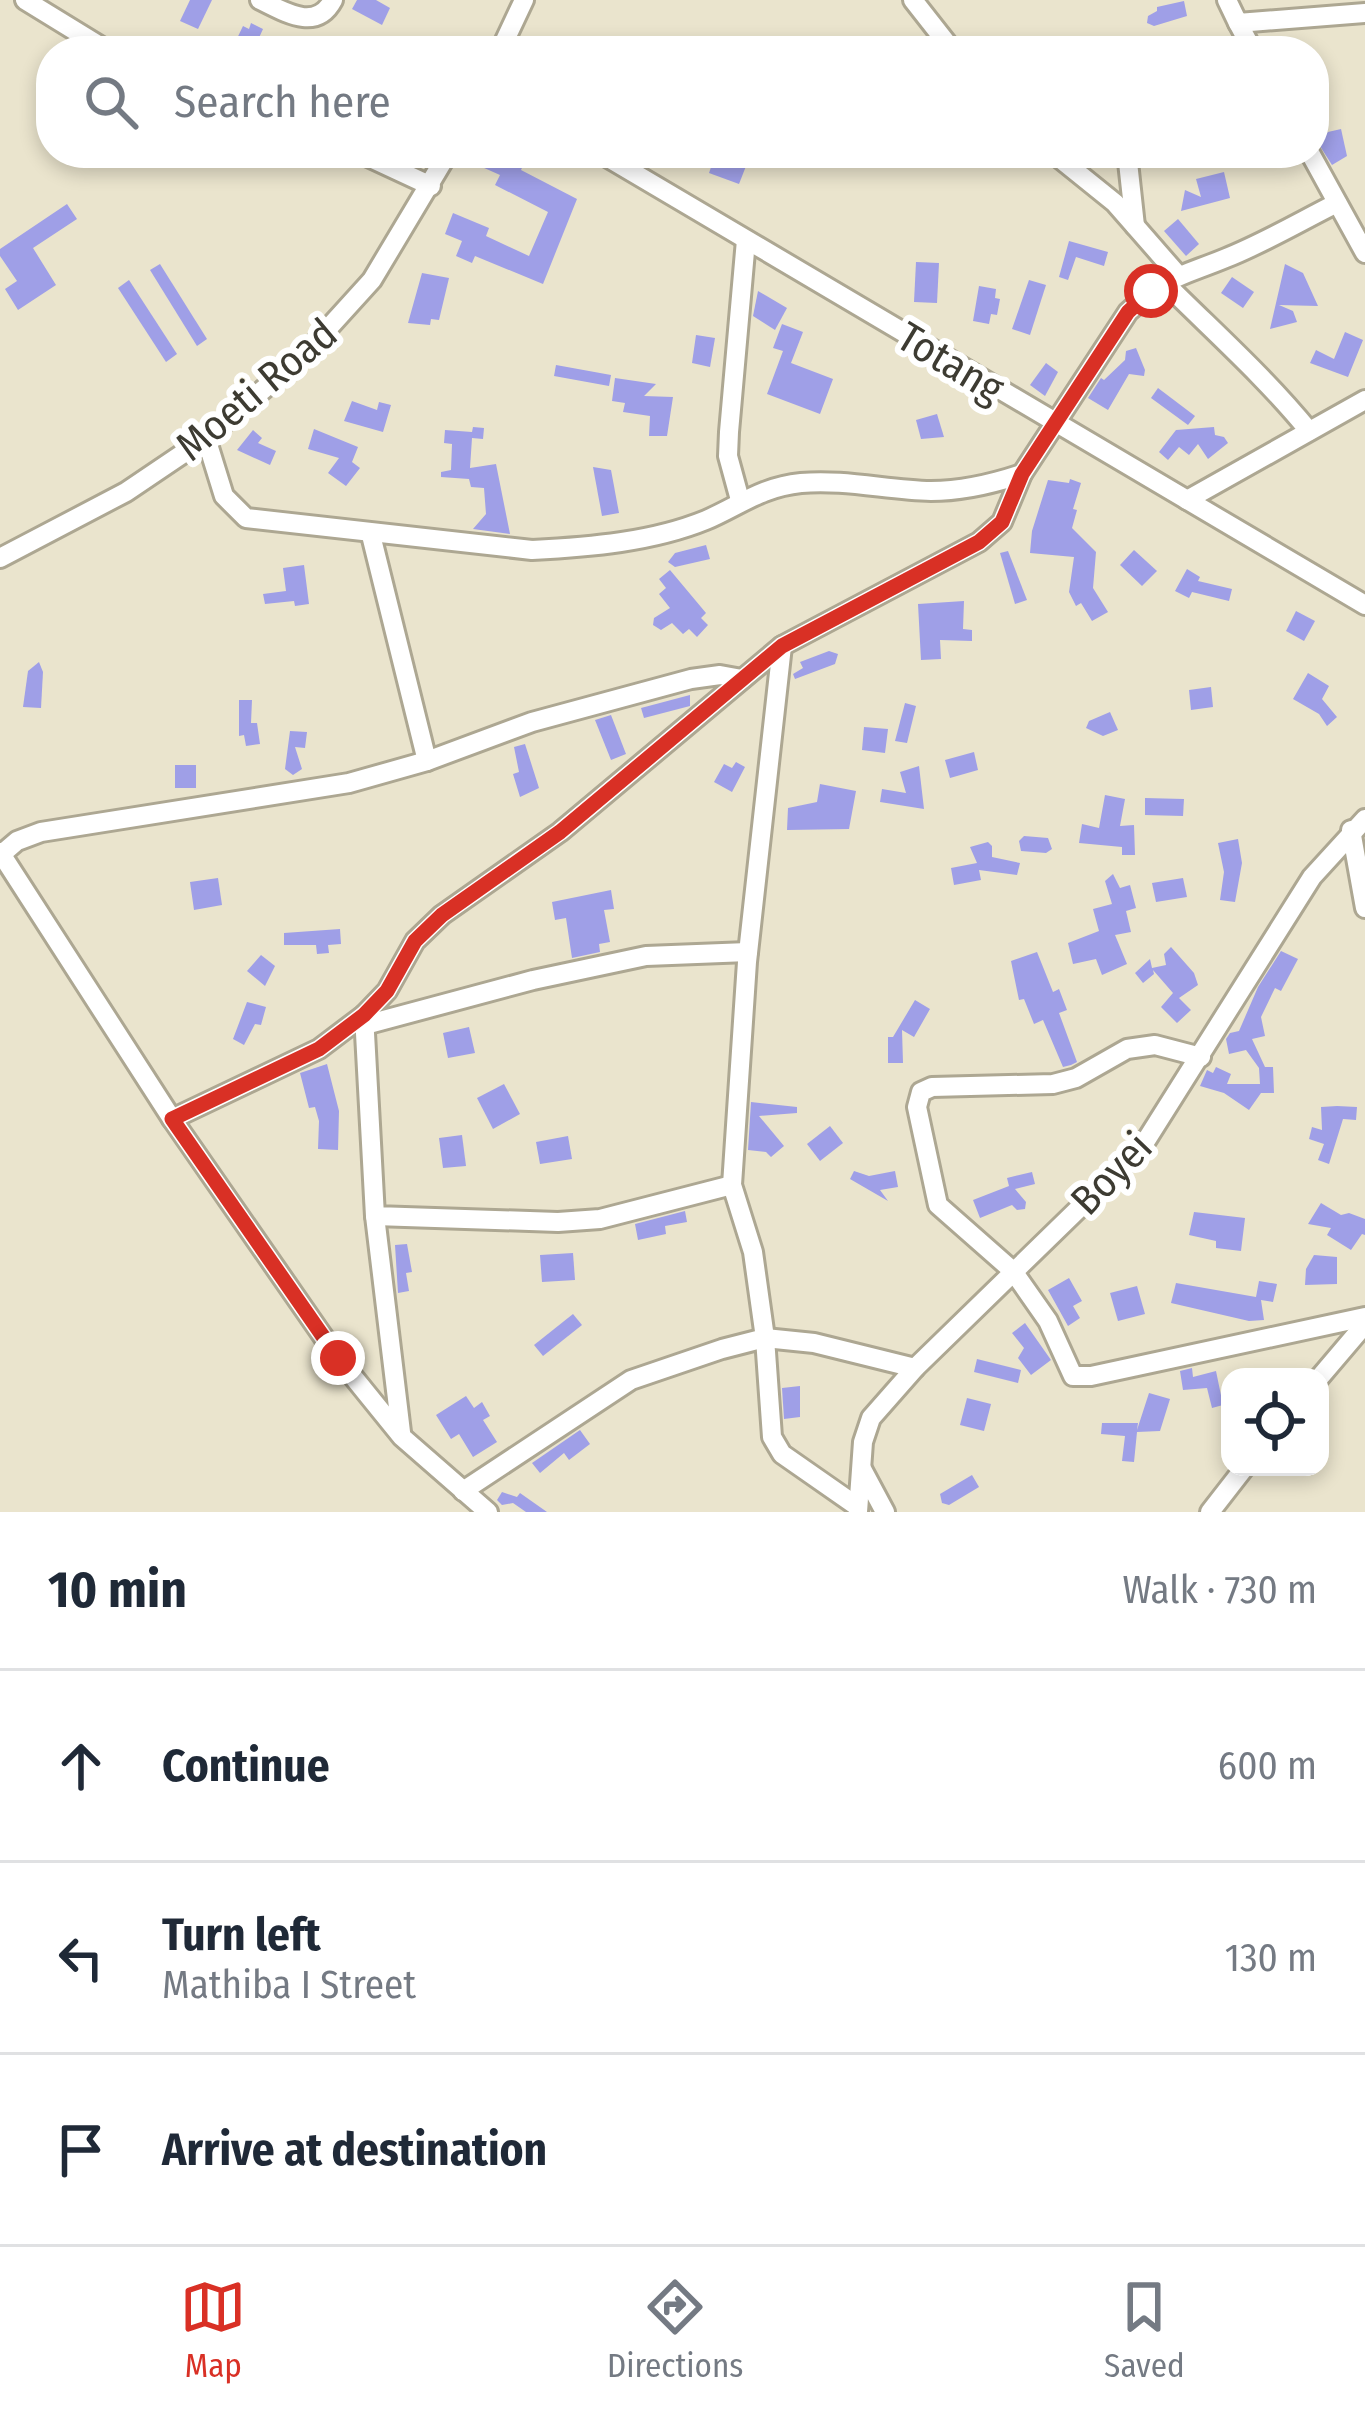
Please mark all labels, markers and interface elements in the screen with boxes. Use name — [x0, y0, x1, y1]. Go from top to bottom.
search box — [36, 36, 1329, 168]
icon: search — [78, 69, 144, 135]
text: Search here — [174, 75, 391, 129]
route start — [1124, 264, 1178, 318]
street label: Moeti Road — [166, 308, 347, 471]
street label: Totang — [888, 312, 1013, 414]
street label: Boyei — [1061, 1122, 1163, 1225]
route end — [311, 1331, 365, 1385]
map controls — [1221, 1368, 1329, 1476]
button: locate — [1221, 1368, 1329, 1476]
text: 10 min — [48, 1559, 187, 1621]
text: Walk · 730 m — [1123, 1567, 1317, 1613]
icon: ahead — [48, 1733, 114, 1799]
text: Continue — [162, 1739, 330, 1793]
text: 600 m — [1218, 1743, 1317, 1789]
text: Turn left — [162, 1908, 321, 1962]
icon: left — [48, 1925, 114, 1991]
text: 130 m — [1225, 1935, 1317, 1981]
text: Mathiba I Street — [162, 1962, 416, 2008]
icon: arrive — [48, 2117, 114, 2183]
text: Arrive at destination — [162, 2123, 547, 2177]
tab: Map — [180, 2274, 246, 2386]
tab: Directions — [607, 2274, 743, 2386]
tab: Saved — [1104, 2274, 1185, 2386]

